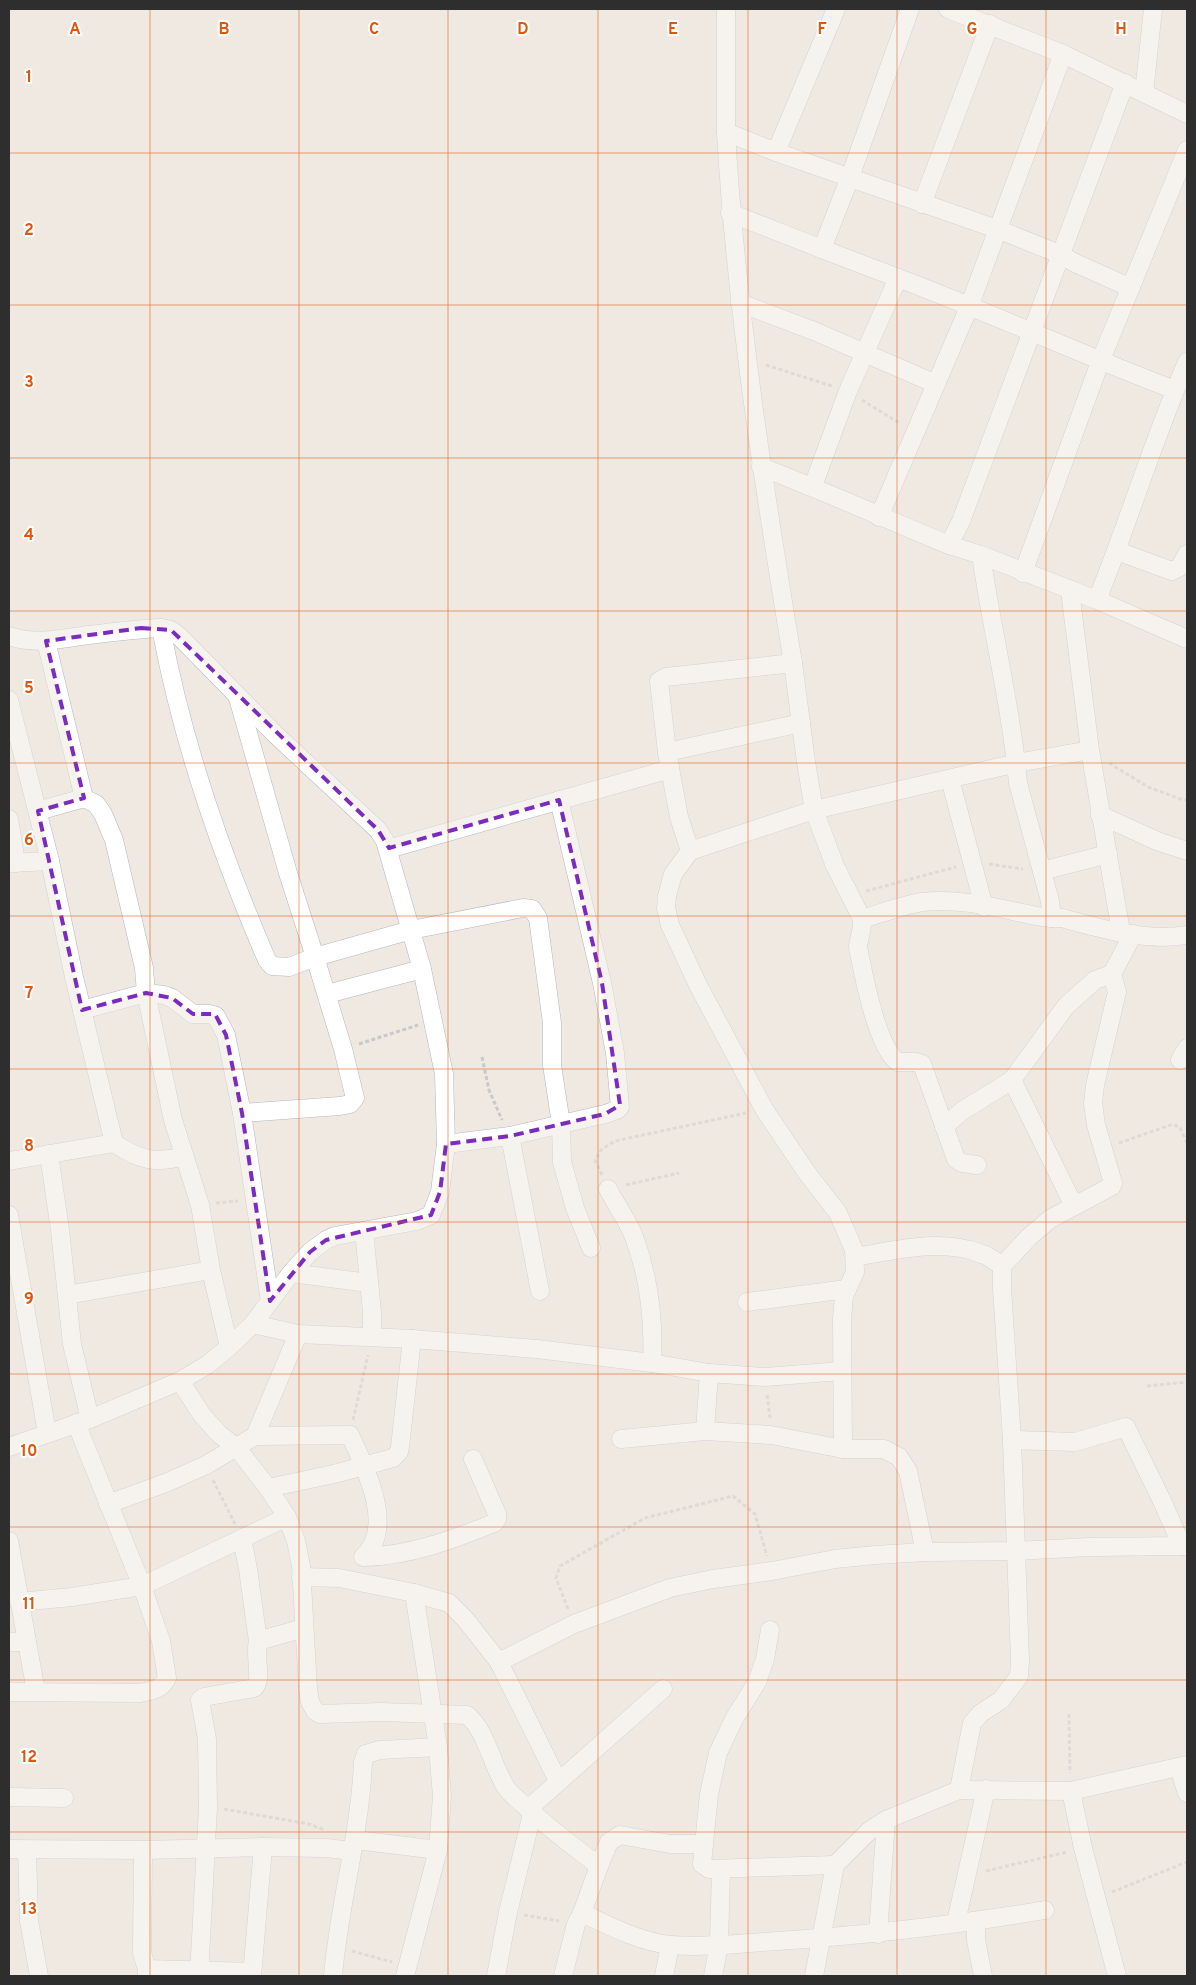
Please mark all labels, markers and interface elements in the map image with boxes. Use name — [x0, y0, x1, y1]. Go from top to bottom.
text: A — [69, 20, 81, 40]
text: B — [218, 20, 230, 40]
text: C — [369, 20, 379, 40]
text: D — [517, 20, 529, 40]
text: E — [668, 20, 678, 40]
text: F — [817, 20, 827, 40]
text: G — [967, 20, 977, 40]
text: H — [1115, 20, 1127, 40]
text: 1 — [26, 68, 32, 88]
text: 2 — [24, 221, 34, 241]
text: 3 — [24, 373, 34, 393]
text: 4 — [24, 526, 34, 546]
text: 5 — [24, 679, 34, 699]
text: 6 — [24, 831, 34, 851]
text: 7 — [25, 984, 33, 1004]
text: 8 — [24, 1137, 34, 1157]
text: 9 — [24, 1290, 34, 1310]
text: 10 — [21, 1442, 37, 1462]
text: 11 — [23, 1595, 35, 1615]
text: 12 — [21, 1748, 37, 1768]
text: 13 — [21, 1900, 37, 1920]

